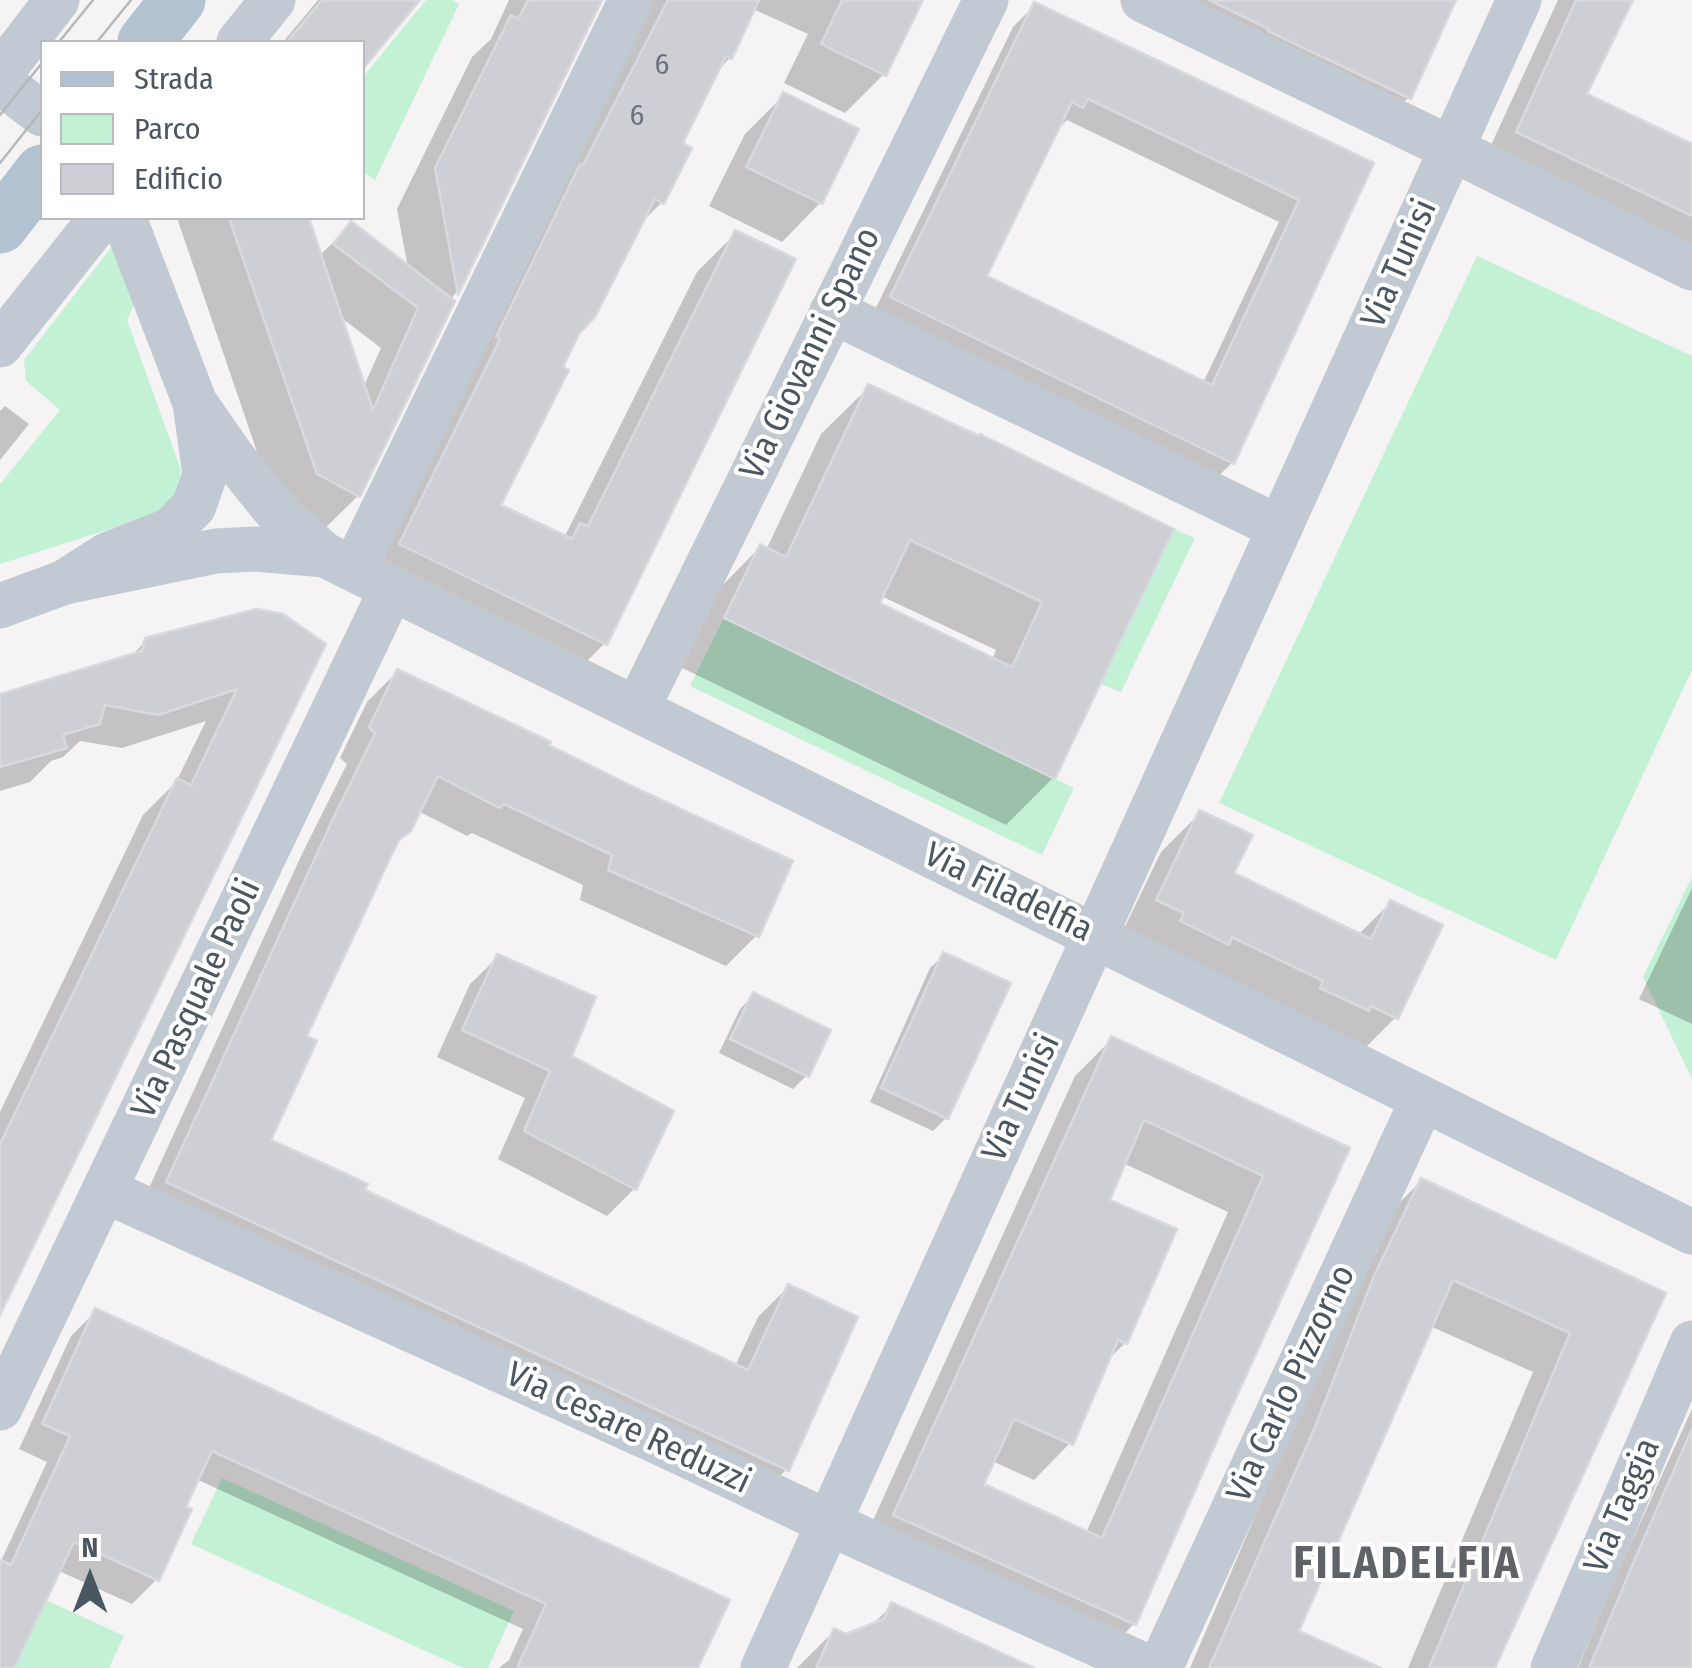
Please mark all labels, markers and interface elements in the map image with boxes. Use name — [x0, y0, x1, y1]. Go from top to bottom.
legend — [40, 40, 365, 220]
house number: 6 — [655, 48, 669, 84]
text: Strada — [134, 61, 214, 97]
house number: 6 — [630, 99, 644, 135]
text: Parco — [134, 111, 201, 147]
text: Edificio — [134, 161, 223, 197]
street label: Via Tunisi — [1353, 193, 1447, 335]
street label: Via Giovanni Spano — [732, 221, 890, 487]
street label: Via Filadelfia — [917, 834, 1099, 952]
street label: Via Pasquale Paoli — [123, 873, 271, 1125]
street label: Via Tunisi — [974, 1027, 1070, 1169]
street label: Via Carlo Pizzorno — [1219, 1259, 1365, 1509]
street label: Via Cesare Reduzzi — [499, 1354, 757, 1504]
street label: Via Taggia — [1576, 1432, 1670, 1580]
north arrow — [40, 1528, 140, 1628]
text: N — [82, 1531, 98, 1564]
district label: FILADELFIA — [1293, 1538, 1521, 1592]

